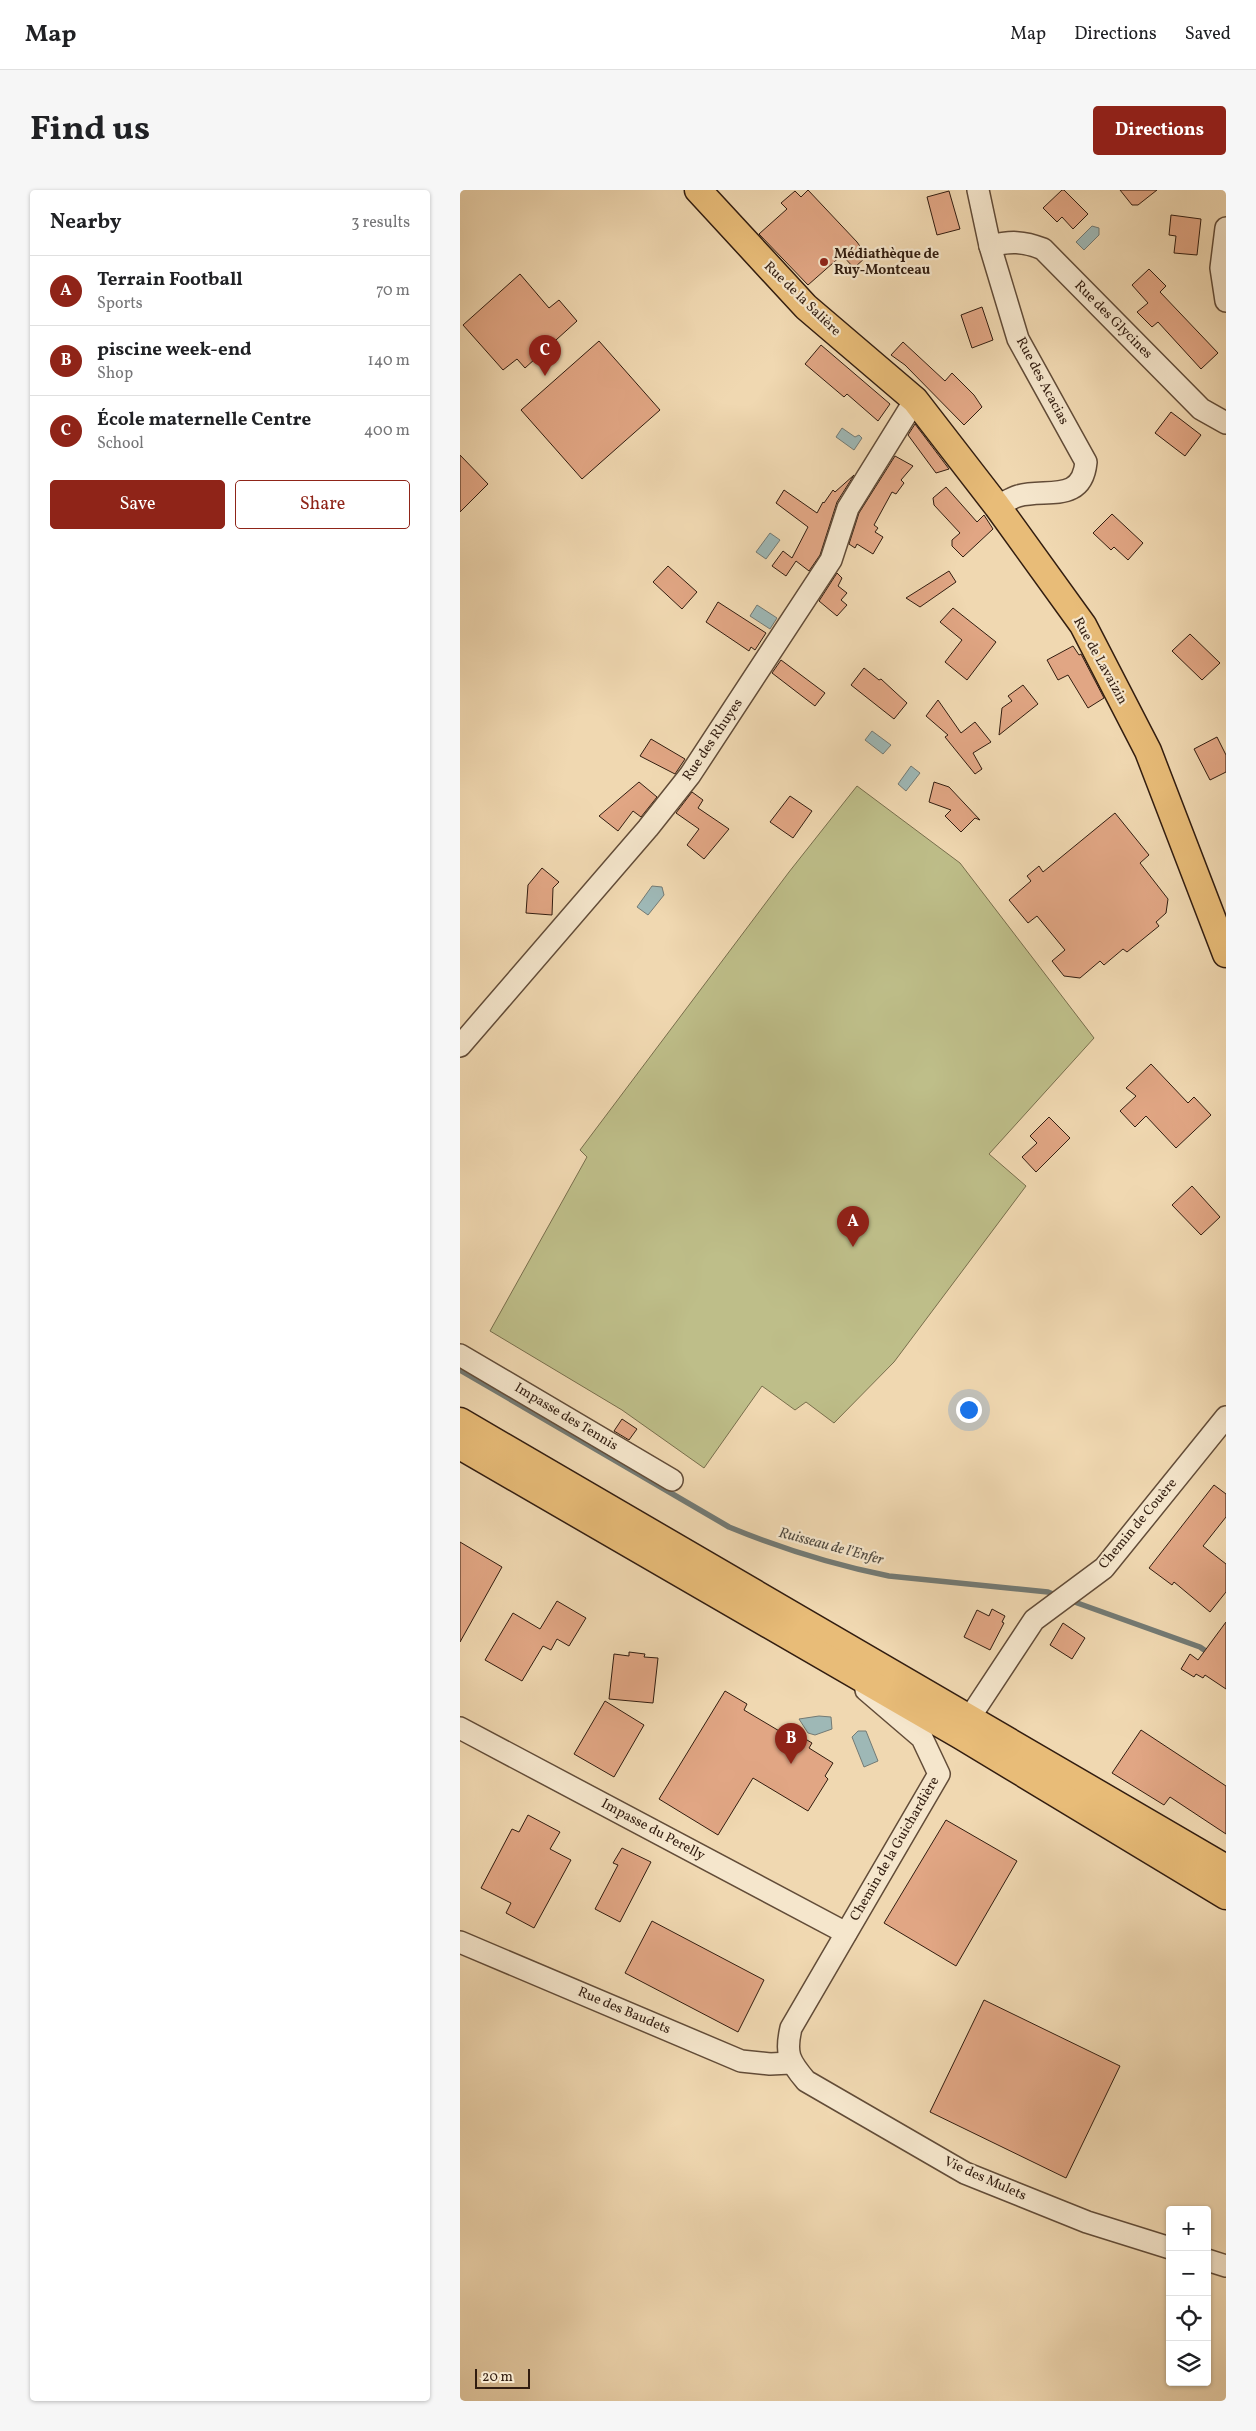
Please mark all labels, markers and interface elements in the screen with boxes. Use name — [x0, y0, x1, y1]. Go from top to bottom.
text: Map — [25, 18, 76, 52]
text: Map — [1010, 22, 1046, 47]
text: Directions — [1074, 22, 1157, 47]
text: Saved — [1185, 22, 1231, 47]
text: Find us — [30, 106, 150, 154]
button: Directions — [1093, 106, 1226, 155]
text: Nearby — [50, 208, 121, 237]
text: 3 results — [351, 212, 410, 234]
place label: Médiathèque de Ruy-Montceau — [834, 245, 939, 280]
marker: Médiathèque de Ruy-Montceau — [818, 256, 830, 268]
street label: Rue de la Salière — [759, 257, 845, 341]
text: Terrain Football — [97, 267, 243, 293]
street label: Rue des Glycines — [1070, 277, 1156, 363]
text: A — [60, 280, 72, 302]
text: 70 m — [376, 280, 410, 302]
text: Sports — [97, 293, 143, 315]
street label: Rue des Acacias — [1011, 334, 1073, 428]
pin: C — [529, 335, 561, 376]
text: piscine week-end — [97, 337, 251, 363]
text: B — [61, 350, 71, 372]
text: 140 m — [368, 350, 410, 372]
text: Shop — [97, 363, 133, 385]
text: École maternelle Centre — [97, 407, 311, 433]
text: C — [61, 420, 71, 442]
text: 400 m — [364, 420, 410, 442]
text: School — [97, 433, 144, 455]
button: Save — [50, 480, 225, 529]
button: Share — [235, 480, 410, 529]
street label: Rue de Lavaizin — [1068, 614, 1132, 708]
street label: Rue des Rhuyes — [678, 695, 748, 785]
pin: A — [837, 1206, 869, 1247]
street label: Impasse des Tennis — [511, 1379, 621, 1455]
your location — [956, 1397, 982, 1423]
street label: Chemin de Couère — [1094, 1474, 1182, 1573]
water label: Ruisseau de l'Enfer — [776, 1523, 886, 1571]
pin: B — [775, 1723, 807, 1764]
street label: Chemin de la Guichardière — [846, 1773, 944, 1925]
street label: Impasse du Perelly — [598, 1795, 709, 1866]
street label: Rue des Baudets — [575, 1983, 673, 2039]
street label: Vie des Mulets — [941, 2152, 1029, 2206]
map controls — [1166, 2206, 1211, 2386]
button: + — [1166, 2206, 1211, 2251]
button: − — [1166, 2251, 1211, 2296]
button: locate — [1166, 2296, 1211, 2341]
button: layers — [1166, 2341, 1211, 2386]
scale bar — [475, 2366, 530, 2389]
text: 20 m — [482, 2368, 513, 2387]

